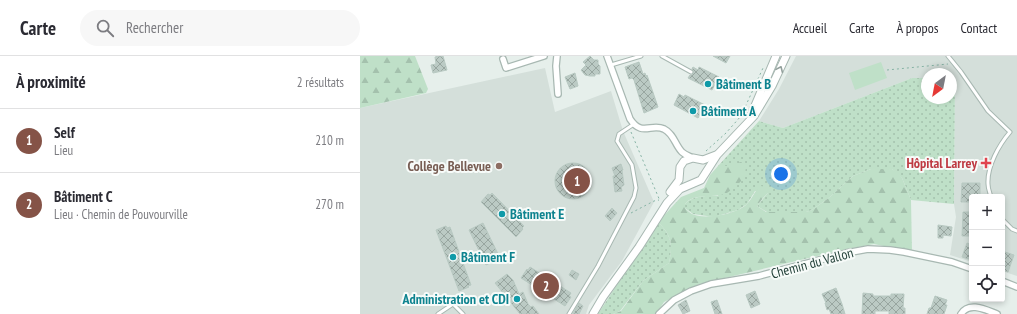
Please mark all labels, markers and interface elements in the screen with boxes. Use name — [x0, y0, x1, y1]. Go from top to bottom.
search box — [80, 10, 360, 46]
text: Carte — [20, 16, 56, 40]
icon: search — [94, 17, 116, 39]
text: Rechercher — [126, 18, 183, 37]
text: Accueil — [793, 19, 827, 37]
text: Carte — [849, 19, 875, 37]
text: À propos — [897, 19, 939, 37]
text: Contact — [961, 19, 997, 37]
one-way arrow — [776, 66, 784, 73]
north arrow — [921, 68, 957, 104]
text: À proximité — [16, 71, 86, 93]
text: 2 résultats — [297, 74, 344, 91]
place label: Bâtiment B — [716, 75, 771, 93]
marker: Bâtiment B — [703, 79, 713, 89]
place label: Bâtiment A — [701, 102, 757, 120]
marker: Bâtiment A — [688, 106, 698, 116]
text: Self — [54, 123, 75, 142]
text: 1 — [26, 132, 32, 149]
text: 210 m — [315, 132, 344, 149]
text: Lieu — [54, 142, 73, 159]
place label: Hôpital Larrey — [906, 154, 977, 172]
place label: Collège Bellevue — [408, 157, 491, 175]
marker: Hôpital Larrey — [980, 157, 992, 169]
marker: Collège Bellevue — [494, 161, 504, 171]
your location — [771, 164, 791, 184]
pin: 1 — [564, 166, 590, 196]
text: Bâtiment C — [54, 187, 113, 206]
map controls — [969, 194, 1005, 302]
button: + — [969, 194, 1005, 230]
text: 2 — [26, 196, 32, 213]
text: 270 m — [315, 196, 344, 213]
place label: Bâtiment E — [510, 205, 564, 223]
text: Lieu · Chemin de Pouvourville — [54, 206, 188, 223]
marker: Bâtiment E — [497, 209, 507, 219]
button: − — [969, 230, 1005, 266]
street label: Chemin du Vallon — [769, 243, 855, 283]
place label: Bâtiment F — [461, 248, 515, 266]
marker: Bâtiment F — [448, 252, 458, 262]
button: locate — [969, 266, 1005, 302]
pin: 2 — [533, 271, 559, 301]
place label: Administration et CDI — [401, 290, 509, 308]
marker: Administration et CDI — [512, 294, 522, 304]

